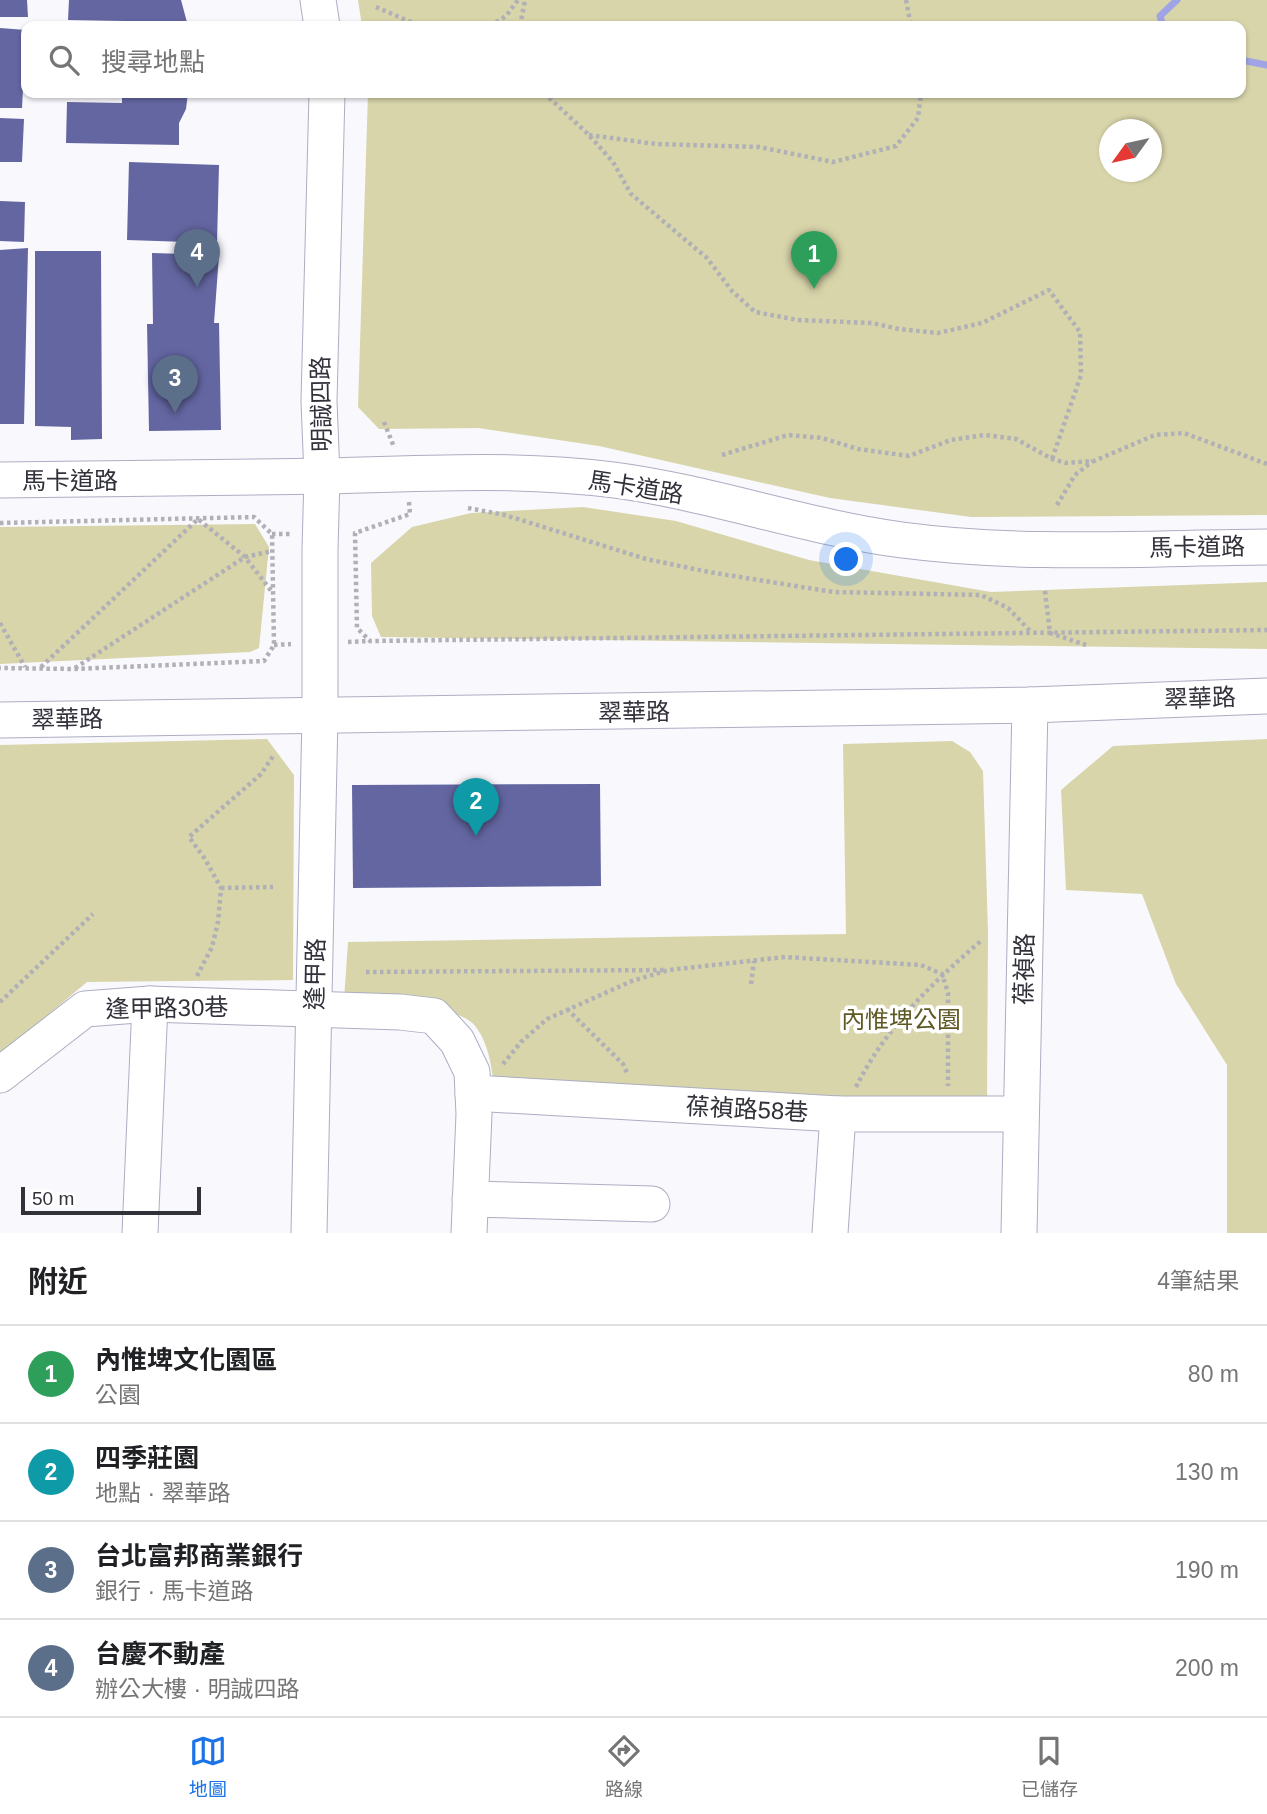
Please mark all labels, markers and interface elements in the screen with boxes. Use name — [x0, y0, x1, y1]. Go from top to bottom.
search box — [21, 21, 1246, 98]
icon: search — [45, 41, 83, 79]
text: 搜尋地點 — [101, 47, 205, 77]
north arrow — [1099, 119, 1162, 182]
pin: 4 — [174, 229, 220, 287]
pin: 1 — [791, 231, 837, 289]
pin: 3 — [152, 355, 198, 413]
street label: 明誠四路 — [307, 356, 335, 452]
street label: 馬卡道路 — [586, 466, 686, 508]
street label: 馬卡道路 — [22, 467, 118, 494]
street label: 馬卡道路 — [1149, 533, 1245, 561]
your location — [829, 542, 863, 576]
street label: 翠華路 — [1164, 683, 1236, 713]
street label: 翠華路 — [598, 698, 670, 726]
street label: 翠華路 — [31, 705, 103, 733]
pin: 2 — [453, 778, 499, 836]
street label: 葆禎路 — [1010, 933, 1038, 1005]
street label: 逢甲路 — [301, 938, 329, 1010]
street label: 逢甲路30巷 — [105, 993, 229, 1023]
park label: 內惟埤公園 — [841, 1006, 961, 1033]
street label: 葆禎路58巷 — [685, 1092, 809, 1126]
scale bar — [21, 1184, 201, 1216]
text: 50 m — [32, 1188, 74, 1209]
text: 附近 — [28, 1265, 88, 1298]
text: 4筆結果 — [1157, 1268, 1239, 1294]
text: 內惟埤文化園區 — [95, 1345, 277, 1375]
text: 1 — [45, 1361, 57, 1387]
text: 80 m — [1188, 1361, 1239, 1387]
text: 公園 — [95, 1382, 141, 1408]
text: 四季莊園 — [95, 1443, 199, 1473]
text: 2 — [45, 1459, 57, 1485]
text: 130 m — [1175, 1459, 1239, 1485]
text: 地點 · 翠華路 — [95, 1480, 230, 1506]
text: 台北富邦商業銀行 — [95, 1541, 303, 1571]
text: 3 — [45, 1557, 57, 1583]
text: 190 m — [1175, 1557, 1239, 1583]
text: 銀行 · 馬卡道路 — [95, 1578, 253, 1604]
text: 台慶不動產 — [95, 1639, 225, 1669]
text: 4 — [45, 1655, 57, 1681]
text: 200 m — [1175, 1655, 1239, 1681]
text: 辦公大樓 · 明誠四路 — [95, 1676, 299, 1702]
tab: 地圖 — [189, 1732, 227, 1801]
tab: 路線 — [605, 1732, 643, 1801]
tab: 已儲存 — [1021, 1732, 1078, 1801]

